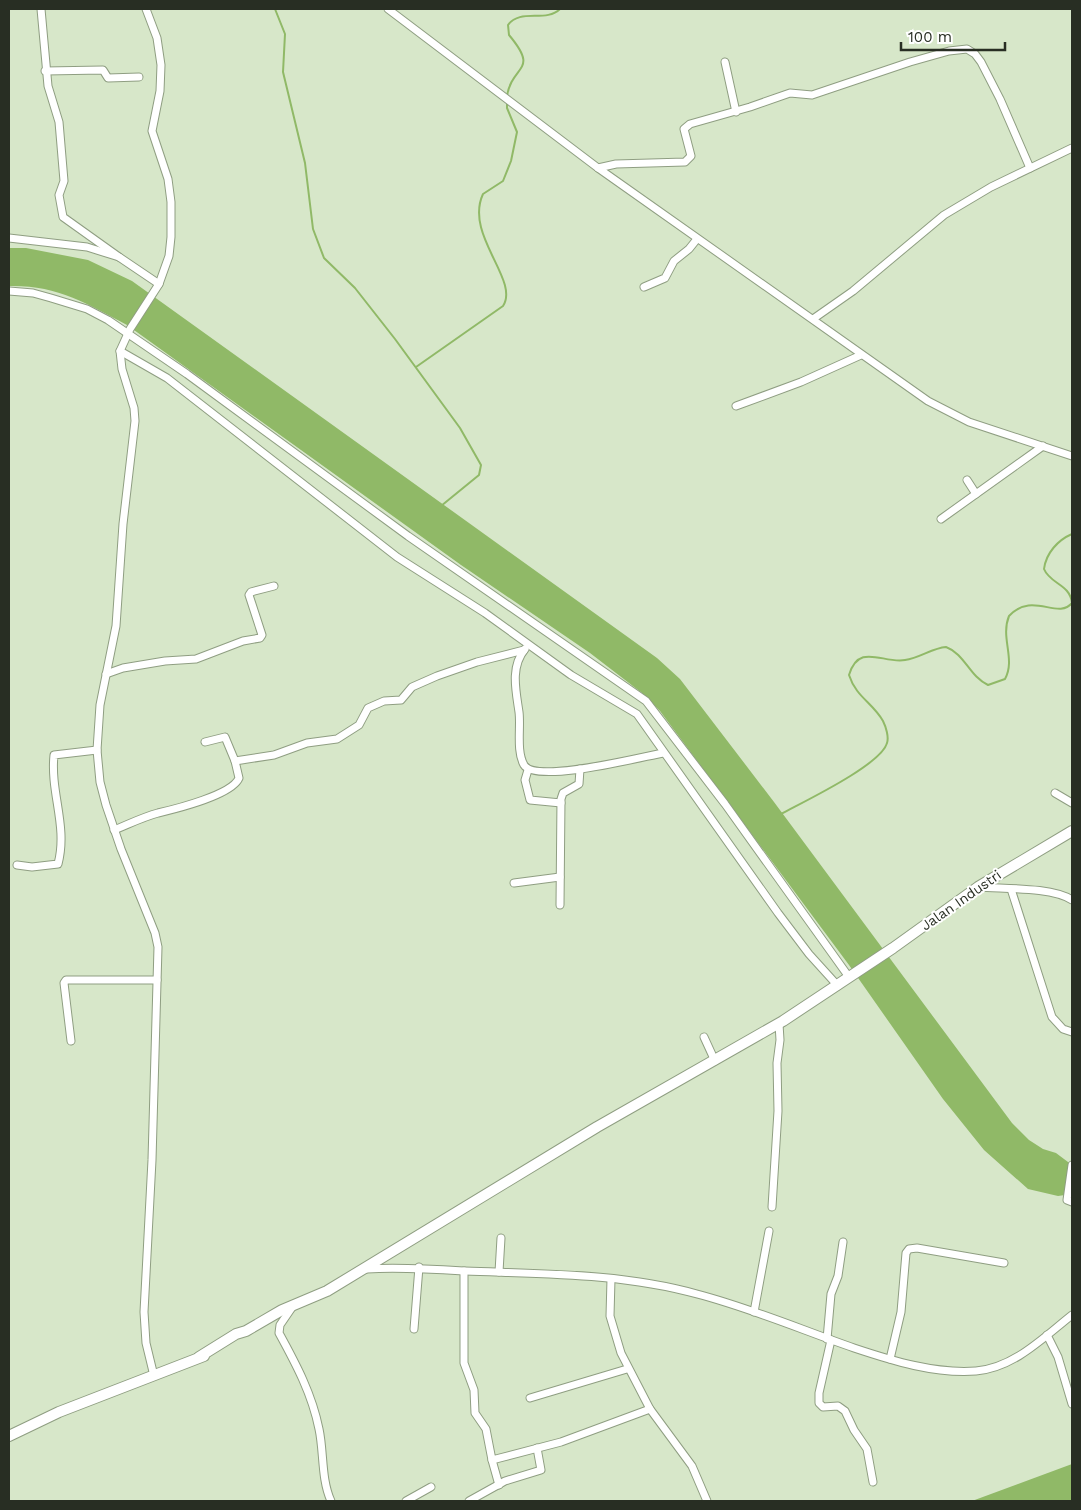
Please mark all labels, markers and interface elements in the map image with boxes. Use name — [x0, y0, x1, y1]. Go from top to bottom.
scale bar — [901, 20, 1005, 52]
text: 100 m — [908, 28, 952, 46]
street label: Jalan Industri — [918, 866, 1004, 934]

